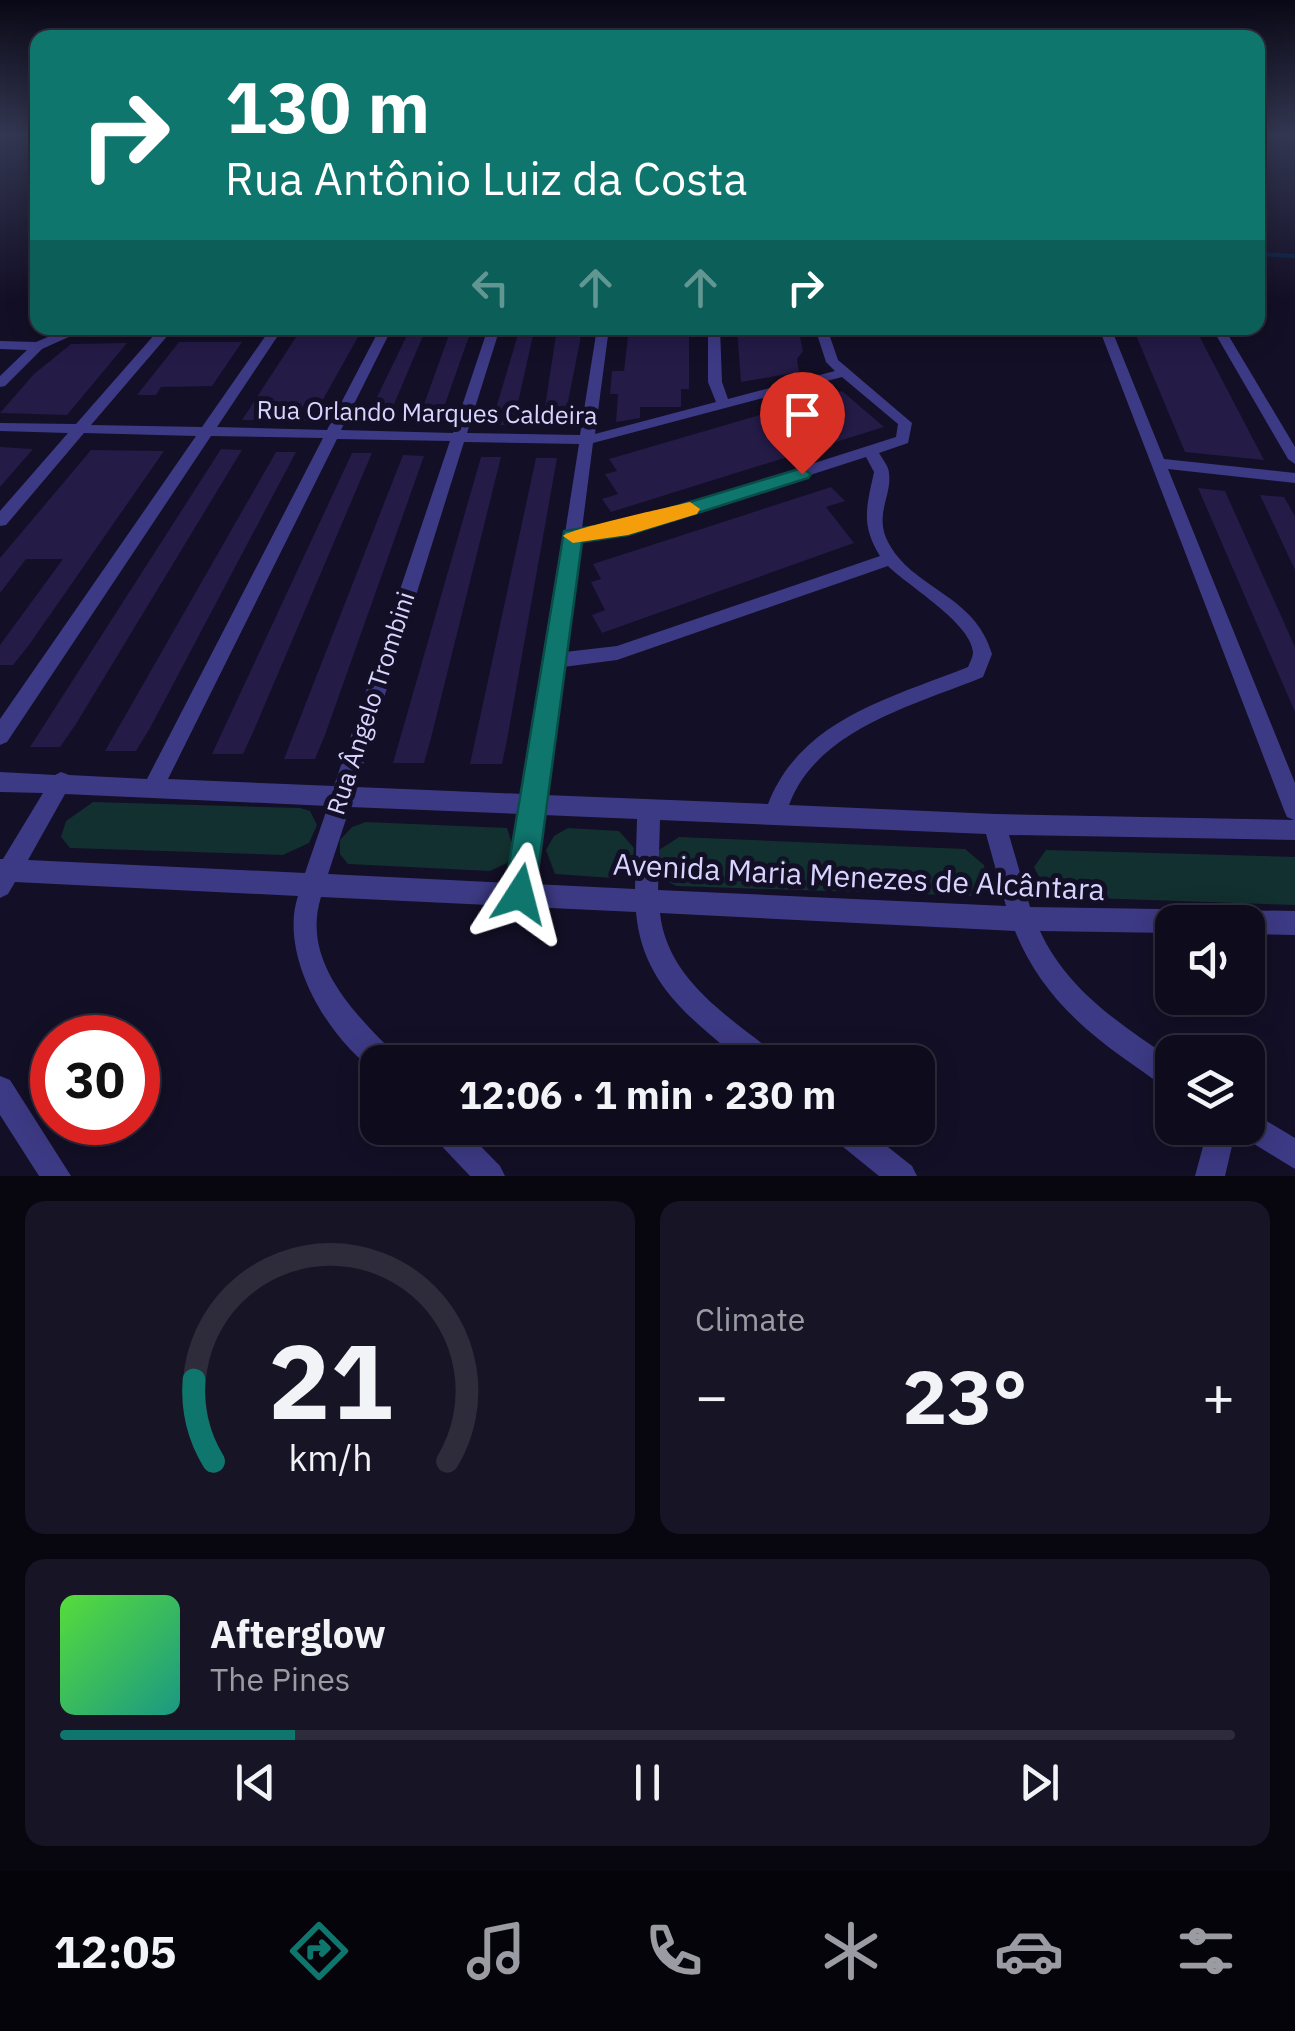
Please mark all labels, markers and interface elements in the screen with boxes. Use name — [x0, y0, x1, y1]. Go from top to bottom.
text: 130 m — [225, 61, 430, 152]
icon: right — [60, 70, 190, 200]
text: Rua Antônio Luiz da Costa — [225, 149, 748, 207]
icon: left — [463, 260, 518, 315]
icon: ahead — [568, 260, 623, 315]
icon: ahead — [673, 260, 728, 315]
icon: right — [778, 260, 833, 315]
pin — [760, 372, 845, 475]
icon: arrive — [775, 387, 830, 442]
street label: Rua Orlando Marques Caldeira — [256, 393, 598, 431]
street label: Rua Ângelo Trombini — [318, 587, 422, 819]
position arrow — [468, 842, 572, 946]
street label: Avenida Maria Menezes de Alcântara — [612, 844, 1106, 908]
map controls — [1155, 905, 1265, 1145]
button: sound — [1155, 905, 1265, 1015]
speed limit sign: 30 — [30, 1015, 160, 1145]
button: layers — [1155, 1035, 1265, 1145]
text: 12:06 · 1 min · 230 m — [459, 1070, 836, 1119]
text: Climate — [695, 1298, 805, 1340]
text: 21 — [268, 1312, 392, 1448]
text: 23° — [902, 1347, 1028, 1445]
text: − — [695, 1360, 728, 1431]
text: + — [1202, 1360, 1235, 1431]
text: km/h — [288, 1434, 372, 1481]
text: Afterglow — [210, 1609, 386, 1658]
text: The Pines — [210, 1658, 350, 1700]
icon: previous — [228, 1755, 283, 1810]
icon: pause — [620, 1755, 675, 1810]
icon: next — [1012, 1755, 1067, 1810]
icon: directions — [284, 1916, 354, 1986]
icon: music — [461, 1916, 531, 1986]
icon: phone — [639, 1916, 709, 1986]
icon: climate — [816, 1916, 886, 1986]
icon: car — [994, 1916, 1064, 1986]
icon: filters — [1171, 1916, 1241, 1986]
text: 12:05 — [54, 1922, 177, 1980]

